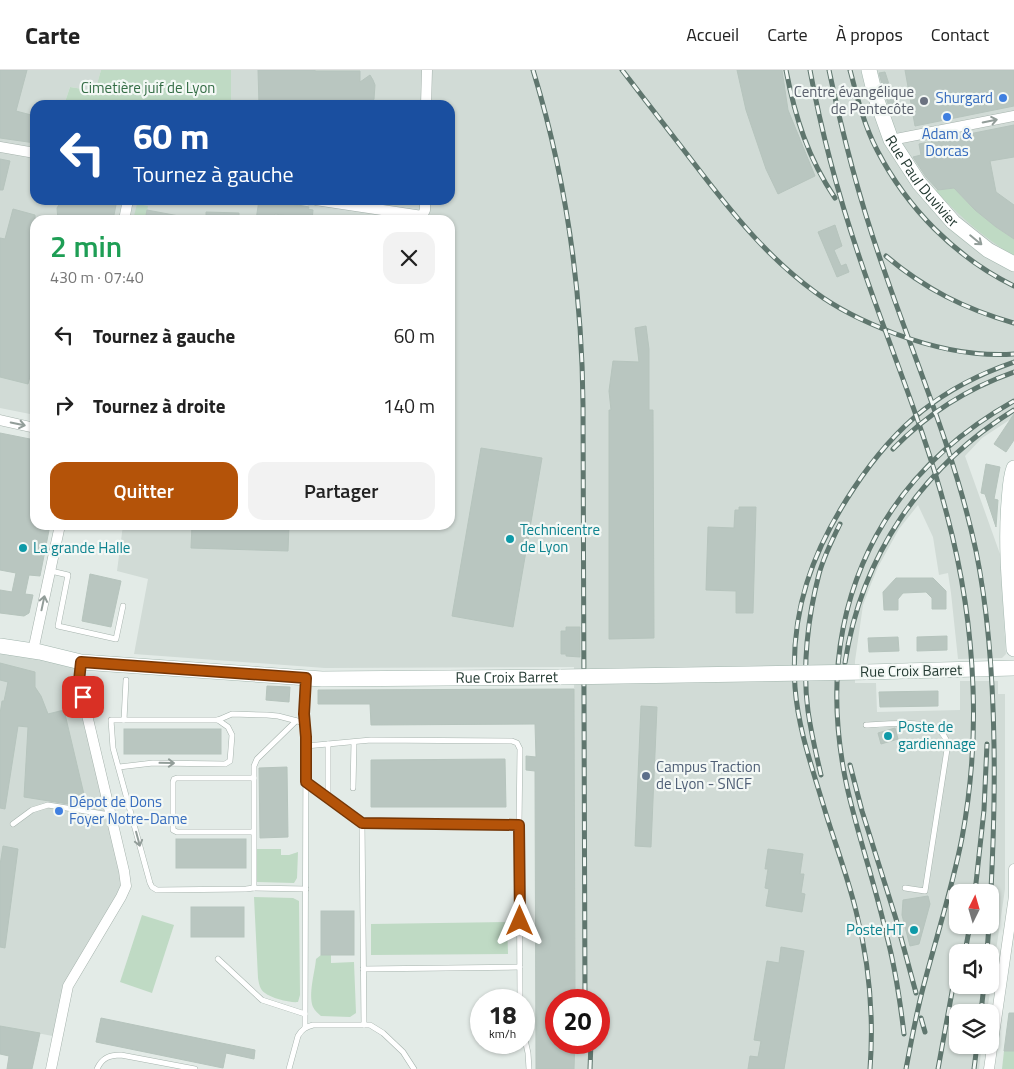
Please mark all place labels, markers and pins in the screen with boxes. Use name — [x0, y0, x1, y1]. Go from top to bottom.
place label: Centre évangélique de Pentecôte — [794, 80, 914, 120]
place label: Shurgard — [936, 86, 993, 109]
marker: Shurgard — [997, 92, 1009, 104]
marker: Centre évangélique de Pentecôte — [918, 95, 930, 107]
marker: Adam & Dorcas — [941, 111, 953, 123]
place label: Adam & Dorcas — [922, 122, 973, 162]
place label: Technicentre de Lyon — [520, 518, 600, 558]
marker: Technicentre de Lyon — [504, 533, 516, 545]
place label: La grande Halle — [33, 536, 130, 559]
marker: La grande Halle — [17, 542, 29, 554]
pin — [62, 676, 104, 718]
place label: Poste de gardiennage — [898, 715, 976, 755]
marker: Poste de gardiennage — [882, 730, 894, 742]
place label: Campus Traction de Lyon - SNCF — [656, 755, 761, 795]
marker: Campus Traction de Lyon - SNCF — [640, 770, 652, 782]
place label: Dépot de Dons Foyer Notre-Dame — [69, 790, 187, 830]
marker: Dépot de Dons Foyer Notre-Dame — [53, 805, 65, 817]
place label: Poste HT — [846, 918, 904, 941]
marker: Poste HT — [908, 924, 920, 936]

